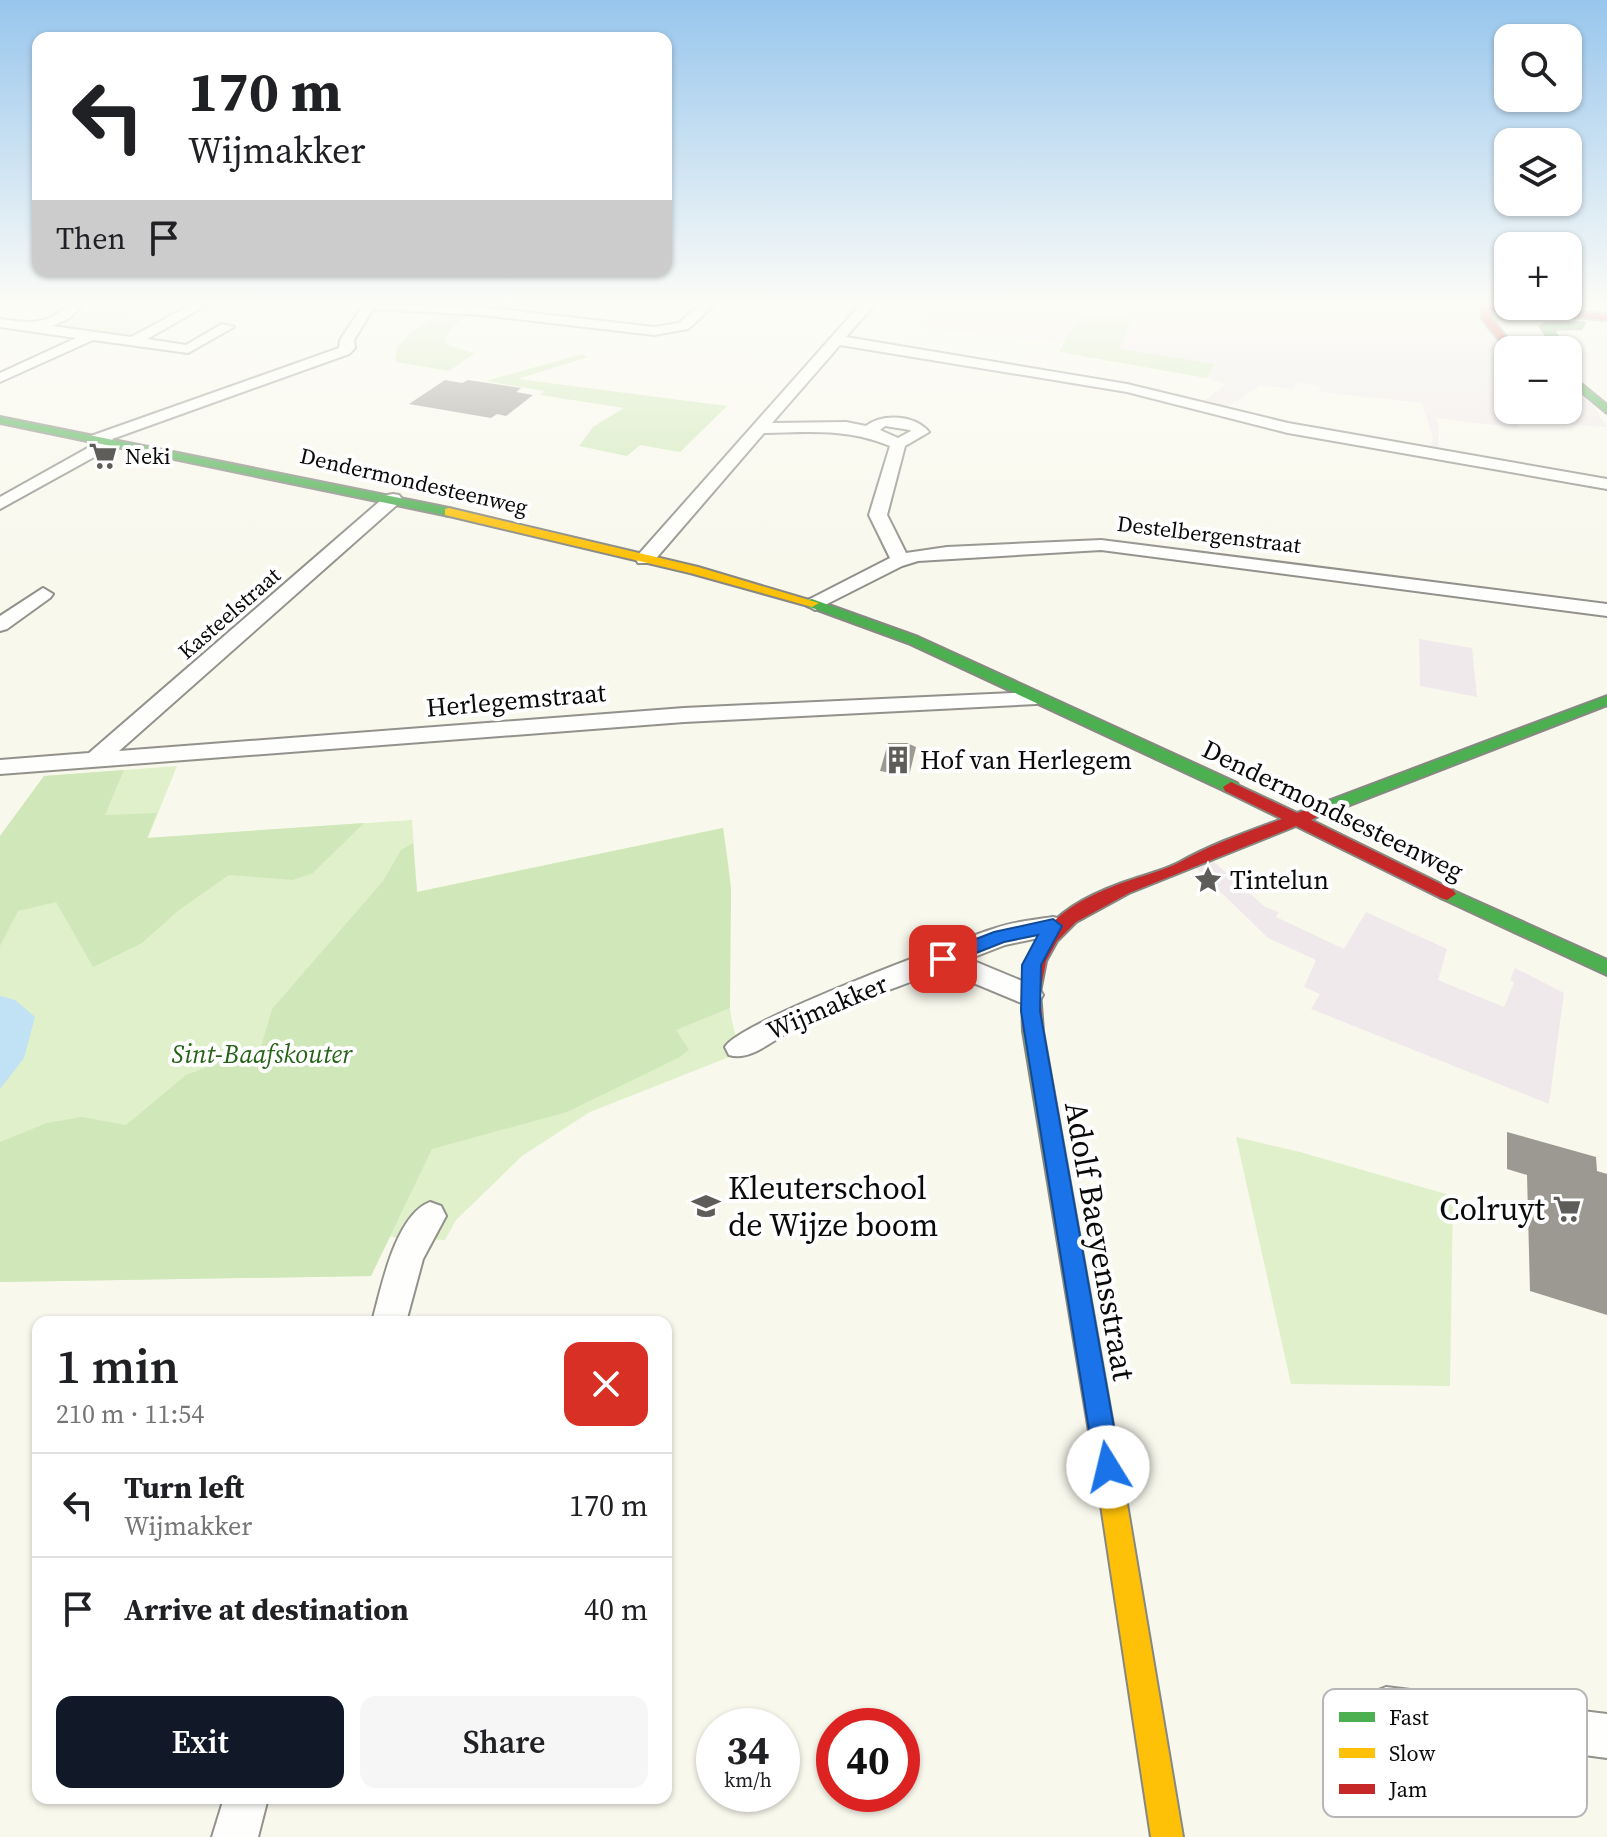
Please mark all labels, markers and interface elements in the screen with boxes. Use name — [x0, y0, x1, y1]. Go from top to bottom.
map controls — [1494, 24, 1582, 424]
button: search — [1494, 24, 1582, 112]
text: 170 m — [188, 53, 342, 130]
icon: left — [56, 64, 160, 168]
text: Wijmakker — [188, 126, 366, 175]
button: layers — [1494, 128, 1582, 216]
icon: arrive — [142, 216, 186, 260]
text: Then — [56, 218, 126, 259]
button: + — [1494, 232, 1582, 320]
button: − — [1494, 336, 1582, 424]
street label: Dendermondesteenweg — [297, 440, 531, 522]
supermarket icon: Neki — [88, 441, 118, 471]
place label: Neki — [125, 441, 171, 471]
street label: Destelbergenstraat — [1115, 508, 1304, 560]
street label: Kasteelstraat — [171, 560, 287, 666]
street label: Herlegemstraat — [425, 674, 608, 726]
street label: Dendermondsesteenweg — [1196, 731, 1470, 889]
place label: Hof van Herlegem — [920, 742, 1132, 778]
building icon: Hof van Herlegem — [883, 745, 913, 775]
place label: Tintelun — [1230, 862, 1329, 898]
place icon: Tintelun — [1193, 865, 1223, 895]
pin — [909, 925, 977, 993]
icon: arrive — [921, 937, 965, 981]
street label: Wijmakker — [761, 965, 893, 1049]
park label: Sint-Baafskouter — [172, 1036, 353, 1072]
street label: Adolf Baeyensstraat — [1054, 1098, 1146, 1385]
place label: Kleuterschool de Wijze boom — [728, 1166, 938, 1247]
place label: Colruyt — [1439, 1187, 1546, 1231]
school or university icon: Kleuterschool de Wijze boom — [691, 1191, 721, 1221]
supermarket icon: Colruyt — [1552, 1194, 1582, 1224]
text: 1 min — [56, 1333, 179, 1399]
button: close — [564, 1342, 648, 1426]
text: 210 m · 11:54 — [56, 1396, 204, 1432]
position arrow — [1066, 1425, 1150, 1509]
text: Turn left — [124, 1467, 244, 1508]
icon: left — [56, 1483, 100, 1527]
text: 170 m — [569, 1485, 648, 1526]
text: Wijmakker — [124, 1508, 252, 1544]
icon: arrive — [56, 1587, 100, 1631]
text: Arrive at destination — [124, 1589, 409, 1630]
text: 40 m — [584, 1589, 648, 1630]
legend — [1323, 1689, 1587, 1817]
button: Exit — [56, 1696, 344, 1788]
button: Share — [360, 1696, 648, 1788]
text: Fast — [1389, 1702, 1430, 1732]
speed limit sign: 40 — [816, 1708, 920, 1812]
text: 34 — [726, 1723, 770, 1777]
text: Slow — [1389, 1738, 1436, 1768]
text: km/h — [724, 1766, 772, 1794]
text: Jam — [1388, 1774, 1428, 1804]

